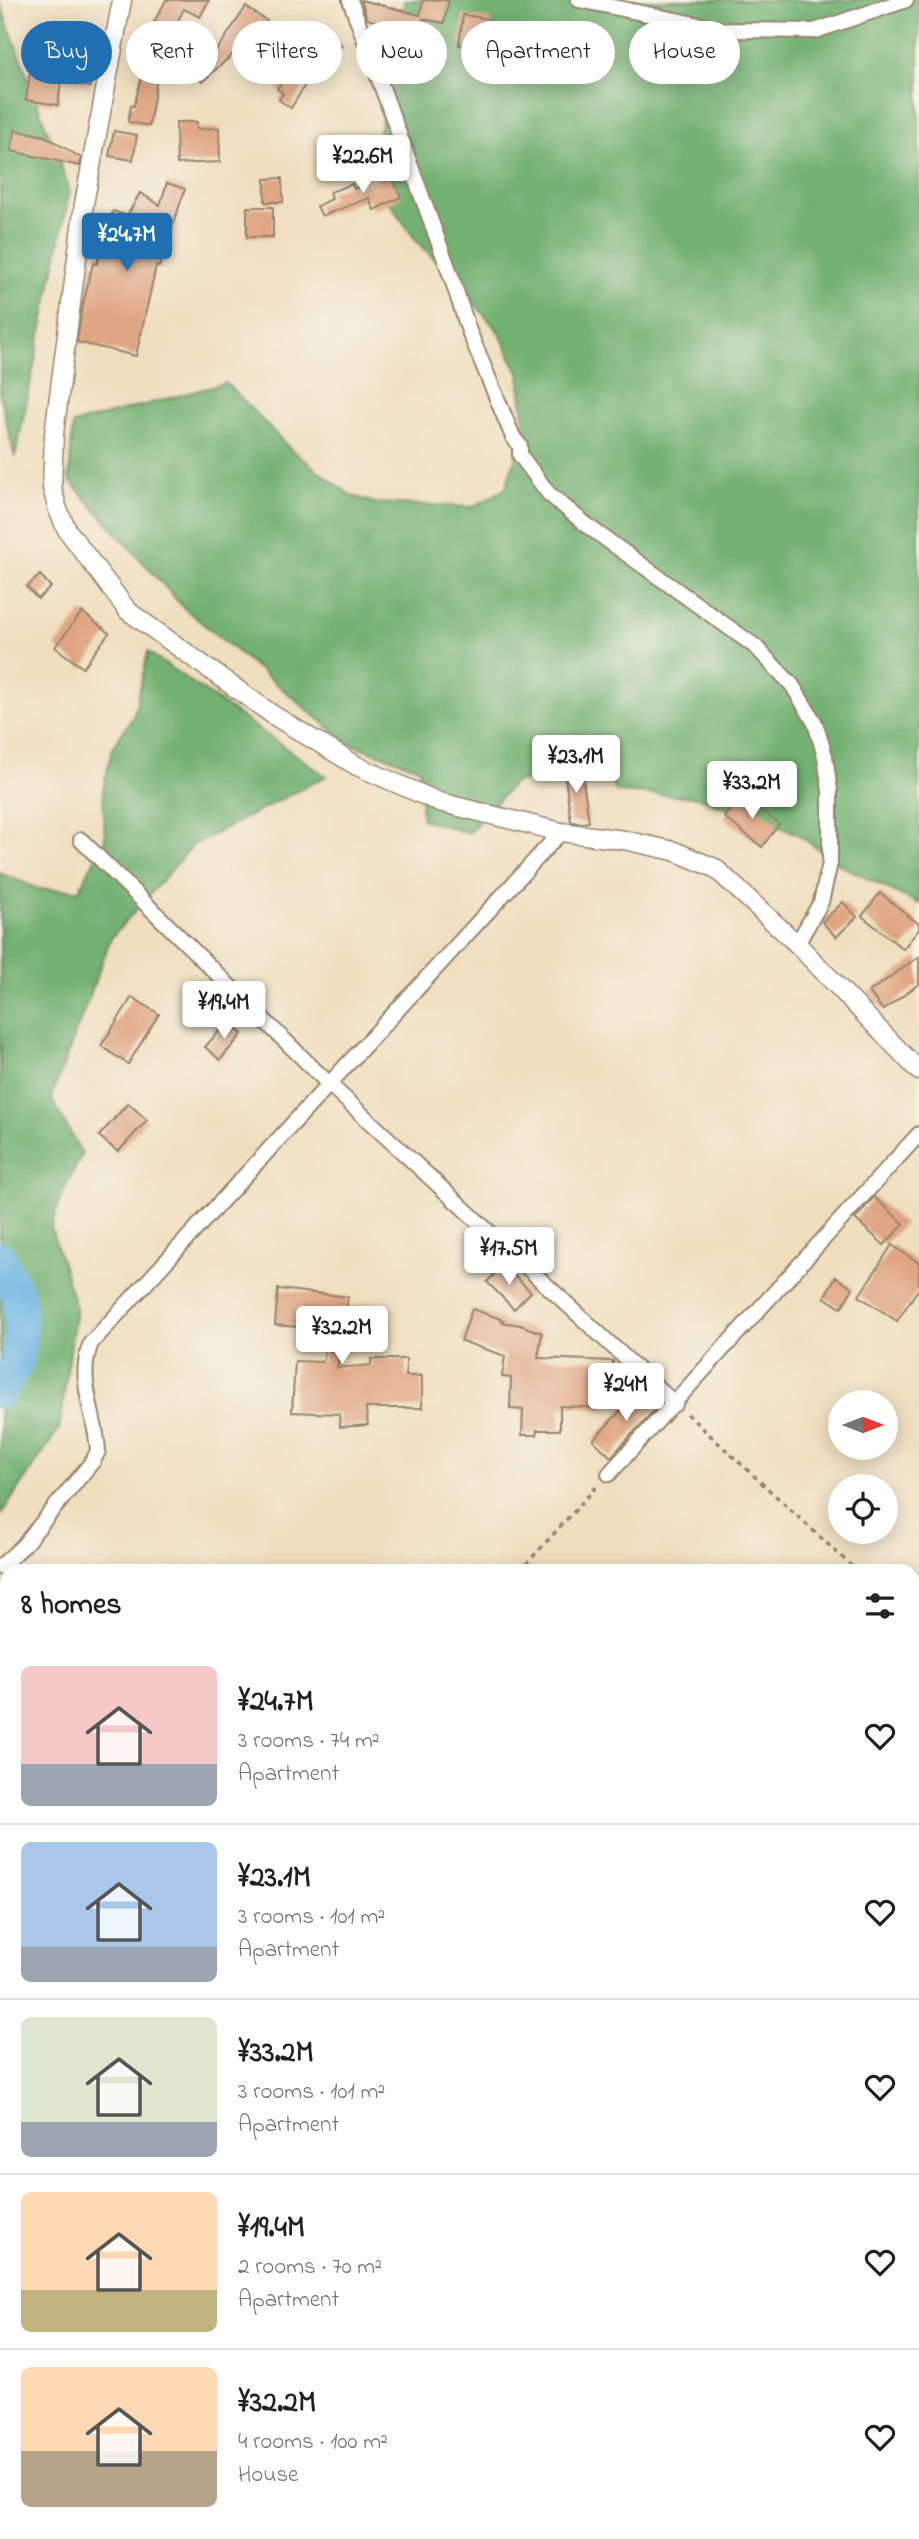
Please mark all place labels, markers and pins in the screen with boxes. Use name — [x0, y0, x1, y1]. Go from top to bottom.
pin: ¥22.6M — [306, 136, 420, 195]
pin: ¥24.7M — [70, 214, 184, 273]
pin: ¥23.1M — [519, 736, 633, 795]
pin: ¥33.2M — [695, 762, 809, 821]
pin: ¥19.4M — [167, 982, 281, 1041]
pin: ¥17.5M — [452, 1228, 566, 1287]
pin: ¥32.2M — [285, 1306, 399, 1366]
pin: ¥24M — [585, 1364, 667, 1423]

